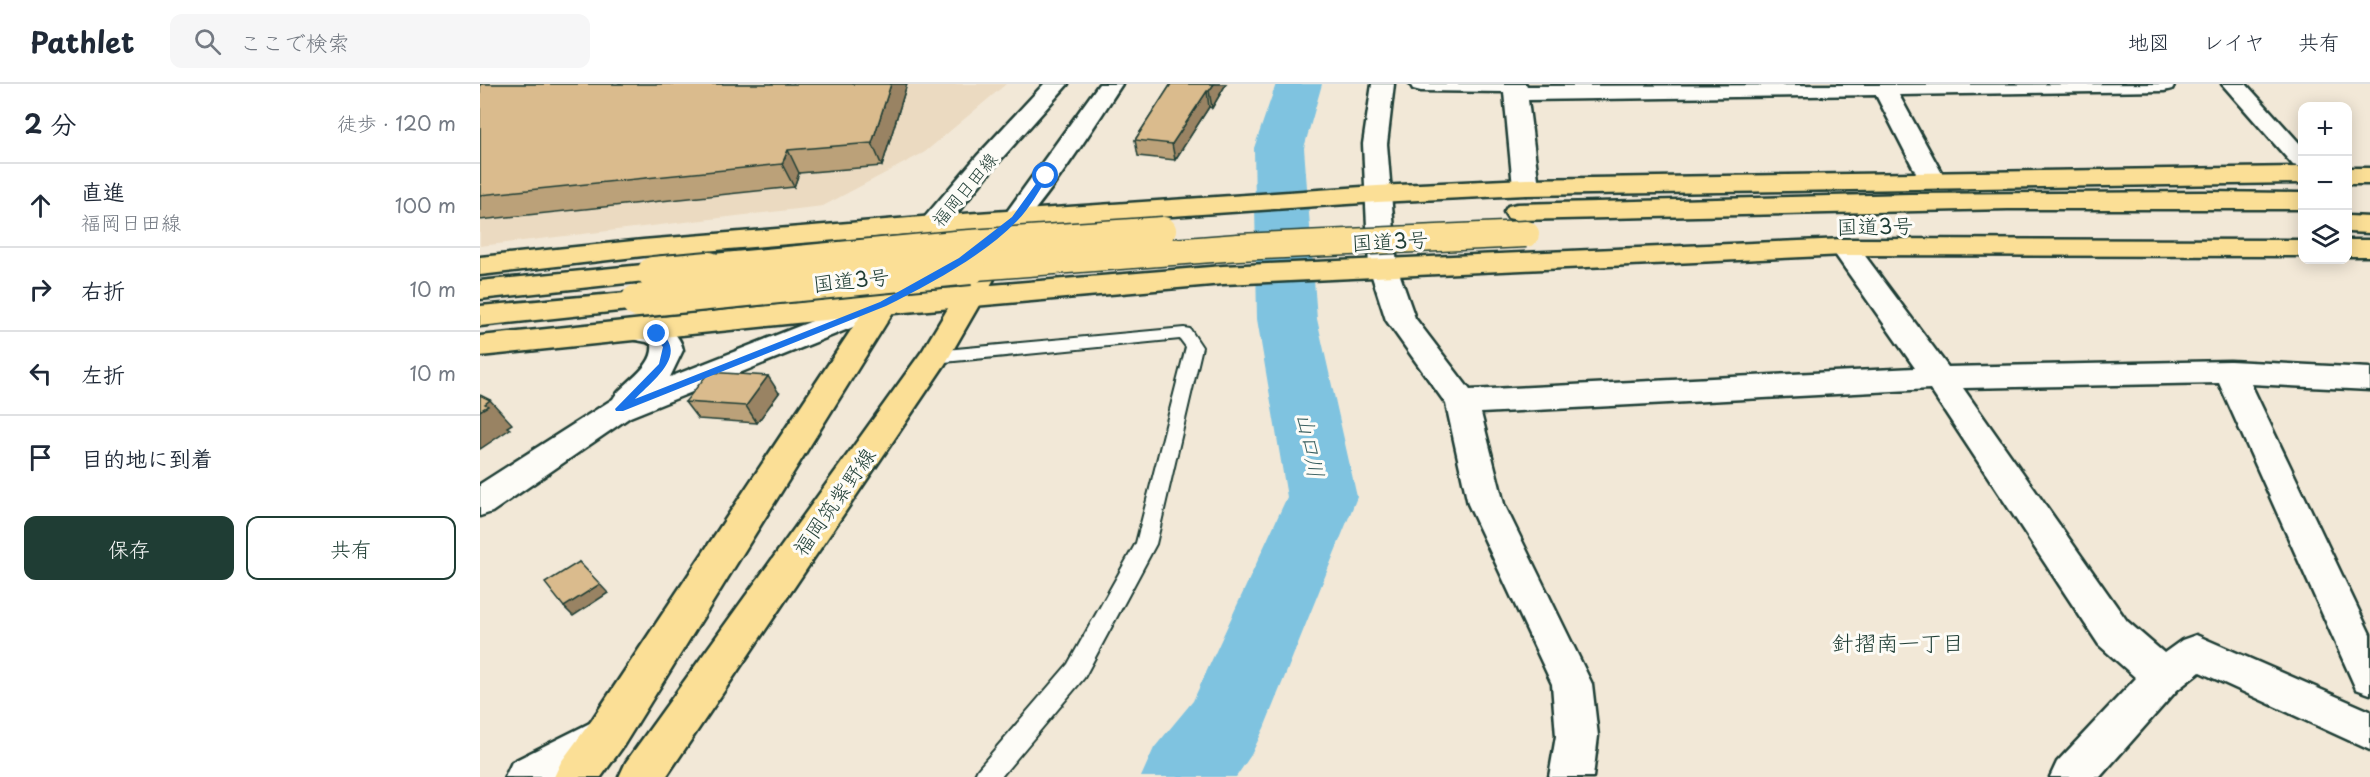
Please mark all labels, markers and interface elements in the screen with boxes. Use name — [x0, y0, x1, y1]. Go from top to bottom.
search box — [170, 14, 590, 68]
text: Pathlet — [30, 20, 134, 63]
icon: search — [191, 25, 224, 58]
text: ここで検索 — [239, 25, 349, 58]
text: 地図 — [2128, 25, 2170, 57]
text: レイヤ — [2203, 25, 2265, 57]
text: 共有 — [2298, 25, 2340, 57]
map controls — [2298, 102, 2352, 264]
button: + — [2298, 102, 2352, 156]
text: 2 分 — [24, 104, 77, 143]
text: 徒歩 · 120 m — [337, 108, 456, 138]
street label: 福岡日田線 — [925, 146, 1003, 232]
button: − — [2298, 156, 2352, 210]
route start — [1032, 162, 1058, 188]
text: 直進 — [81, 174, 125, 207]
icon: ahead — [24, 189, 57, 222]
text: 100 m — [395, 190, 456, 220]
text: 福岡日田線 — [81, 207, 181, 237]
street label: 国道3号 — [1836, 208, 1914, 242]
button: layers — [2298, 210, 2352, 264]
street label: 国道3号 — [1351, 222, 1429, 258]
street label: 国道3号 — [811, 259, 891, 299]
icon: right — [24, 273, 57, 306]
text: 右折 — [81, 273, 125, 306]
text: 10 m — [409, 274, 456, 304]
route end — [643, 320, 669, 346]
icon: left — [24, 357, 57, 390]
text: 左折 — [81, 357, 125, 390]
text: 10 m — [409, 358, 456, 388]
water label: 山口川 — [1290, 409, 1334, 481]
street label: 福岡筑紫野線 — [784, 440, 882, 562]
icon: arrive — [24, 441, 57, 474]
text: 目的地に到着 — [81, 441, 213, 474]
button: 保存 — [24, 516, 234, 580]
button: 共有 — [246, 516, 456, 580]
district label: 針摺南一丁目 — [1832, 625, 1964, 658]

